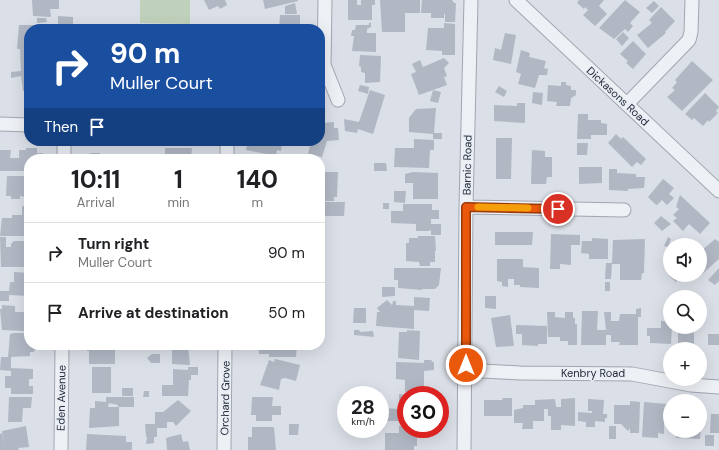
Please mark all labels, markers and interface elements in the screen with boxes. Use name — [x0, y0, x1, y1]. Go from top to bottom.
text: 90 m — [110, 35, 180, 72]
icon: right — [44, 40, 96, 92]
street label: Dickasons Road — [584, 63, 652, 129]
text: Muller Court — [110, 71, 213, 95]
icon: arrive — [86, 116, 108, 138]
text: Then — [44, 117, 78, 137]
street label: Barnic Road — [459, 135, 475, 195]
text: 10:11 — [71, 164, 120, 195]
text: 1 — [174, 164, 183, 195]
text: 140 — [237, 164, 278, 195]
pin — [541, 192, 575, 226]
text: Arrival — [77, 194, 115, 211]
text: min — [167, 194, 190, 211]
text: m — [251, 194, 263, 211]
icon: arrive — [547, 198, 569, 220]
text: Turn right — [78, 234, 149, 254]
map controls — [663, 238, 707, 438]
button: sound — [663, 238, 707, 282]
icon: right — [44, 242, 66, 264]
text: 90 m — [268, 243, 305, 263]
text: Muller Court — [78, 254, 152, 271]
button: search — [663, 290, 707, 334]
icon: arrive — [44, 302, 66, 324]
text: Arrive at destination — [78, 303, 229, 323]
text: 50 m — [268, 303, 305, 323]
button: + — [663, 342, 707, 386]
position arrow — [445, 344, 487, 386]
street label: Orchard Grove — [217, 360, 233, 436]
street label: Eden Avenue — [53, 365, 69, 431]
street label: Kenbry Road — [561, 366, 625, 380]
speed limit sign: 30 — [397, 386, 449, 438]
text: 28 — [351, 394, 375, 420]
button: − — [663, 394, 707, 438]
text: km/h — [351, 415, 375, 428]

